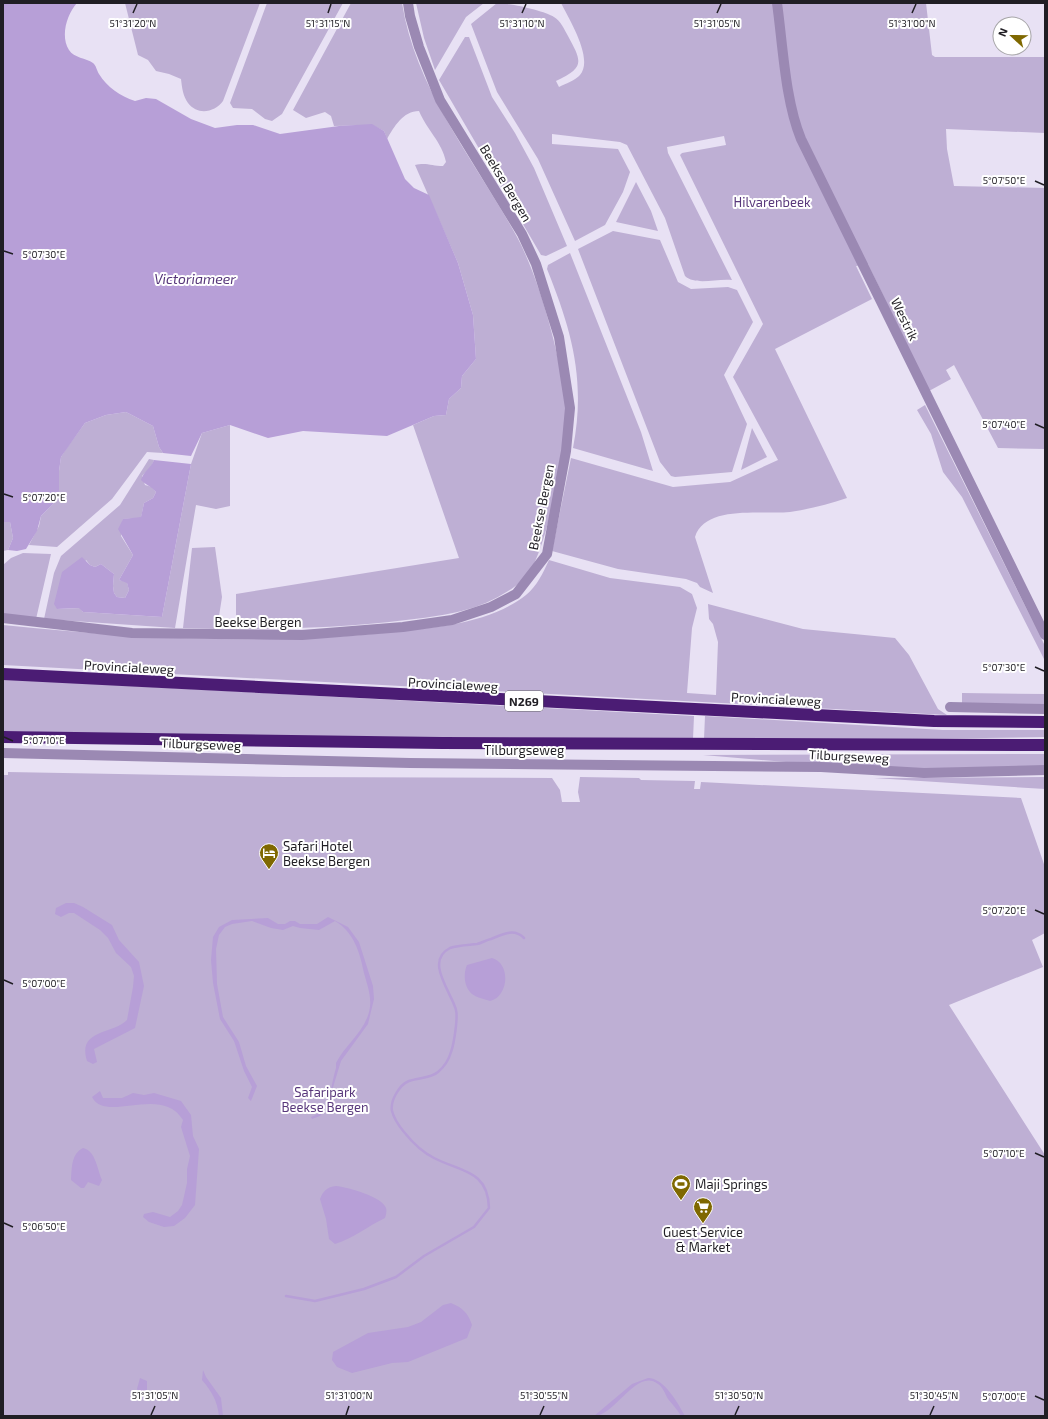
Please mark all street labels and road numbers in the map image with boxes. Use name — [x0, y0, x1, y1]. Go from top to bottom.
street label: Beekse Bergen — [477, 142, 535, 224]
street label: Westrik — [888, 295, 922, 343]
street label: Beekse Bergen — [525, 463, 557, 551]
street label: Beekse Bergen — [214, 614, 302, 630]
street label: Provincialeweg — [84, 657, 174, 677]
street label: Provincialeweg — [408, 674, 498, 694]
street label: Provincialeweg — [731, 689, 821, 709]
road number: N269 — [505, 691, 543, 711]
street label: Tilburgseweg — [161, 735, 241, 753]
street label: Tilburgseweg — [484, 742, 564, 758]
street label: Tilburgseweg — [808, 746, 890, 766]

